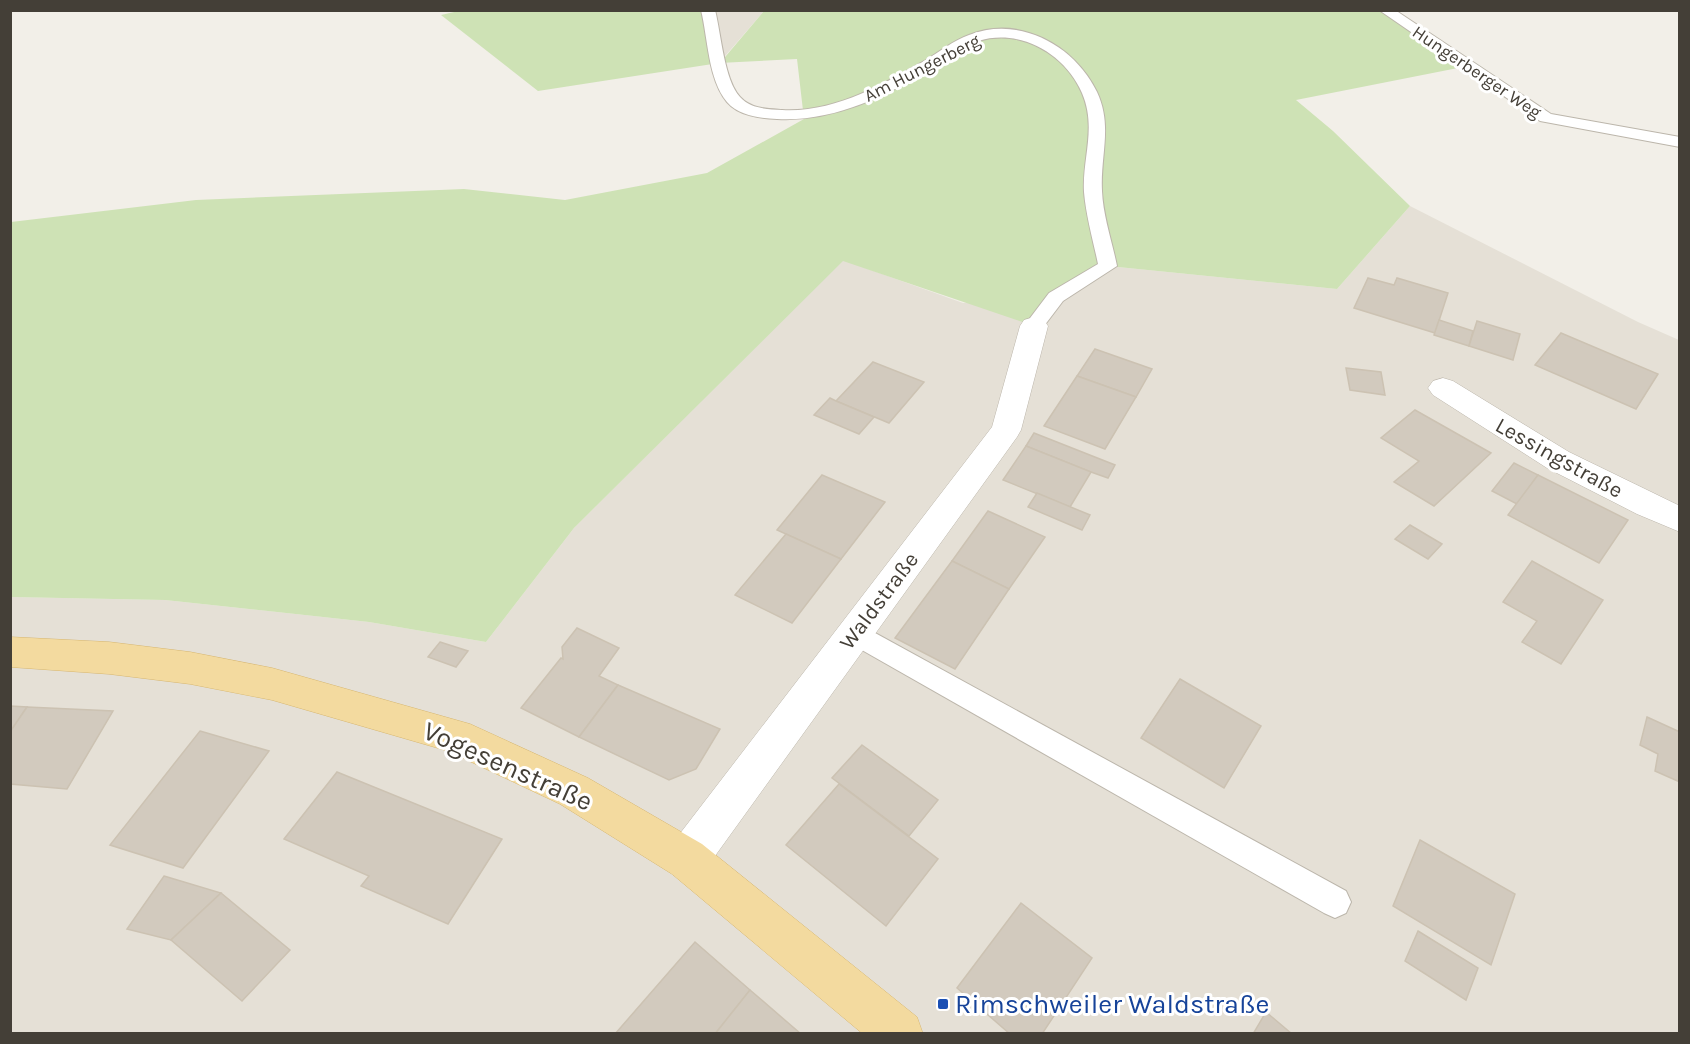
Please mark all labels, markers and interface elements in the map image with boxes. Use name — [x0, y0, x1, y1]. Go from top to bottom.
street label: Hungerberger Weg — [1408, 21, 1546, 123]
street label: Am Hungerberg — [860, 29, 984, 107]
street label: Lessingstraße — [1491, 412, 1627, 504]
street label: Waldstraße — [834, 547, 924, 655]
street label: Vogesenstraße — [418, 714, 598, 818]
place label: Rimschweiler Waldstraße — [955, 988, 1269, 1020]
marker: Rimschweiler Waldstraße — [936, 997, 950, 1011]

